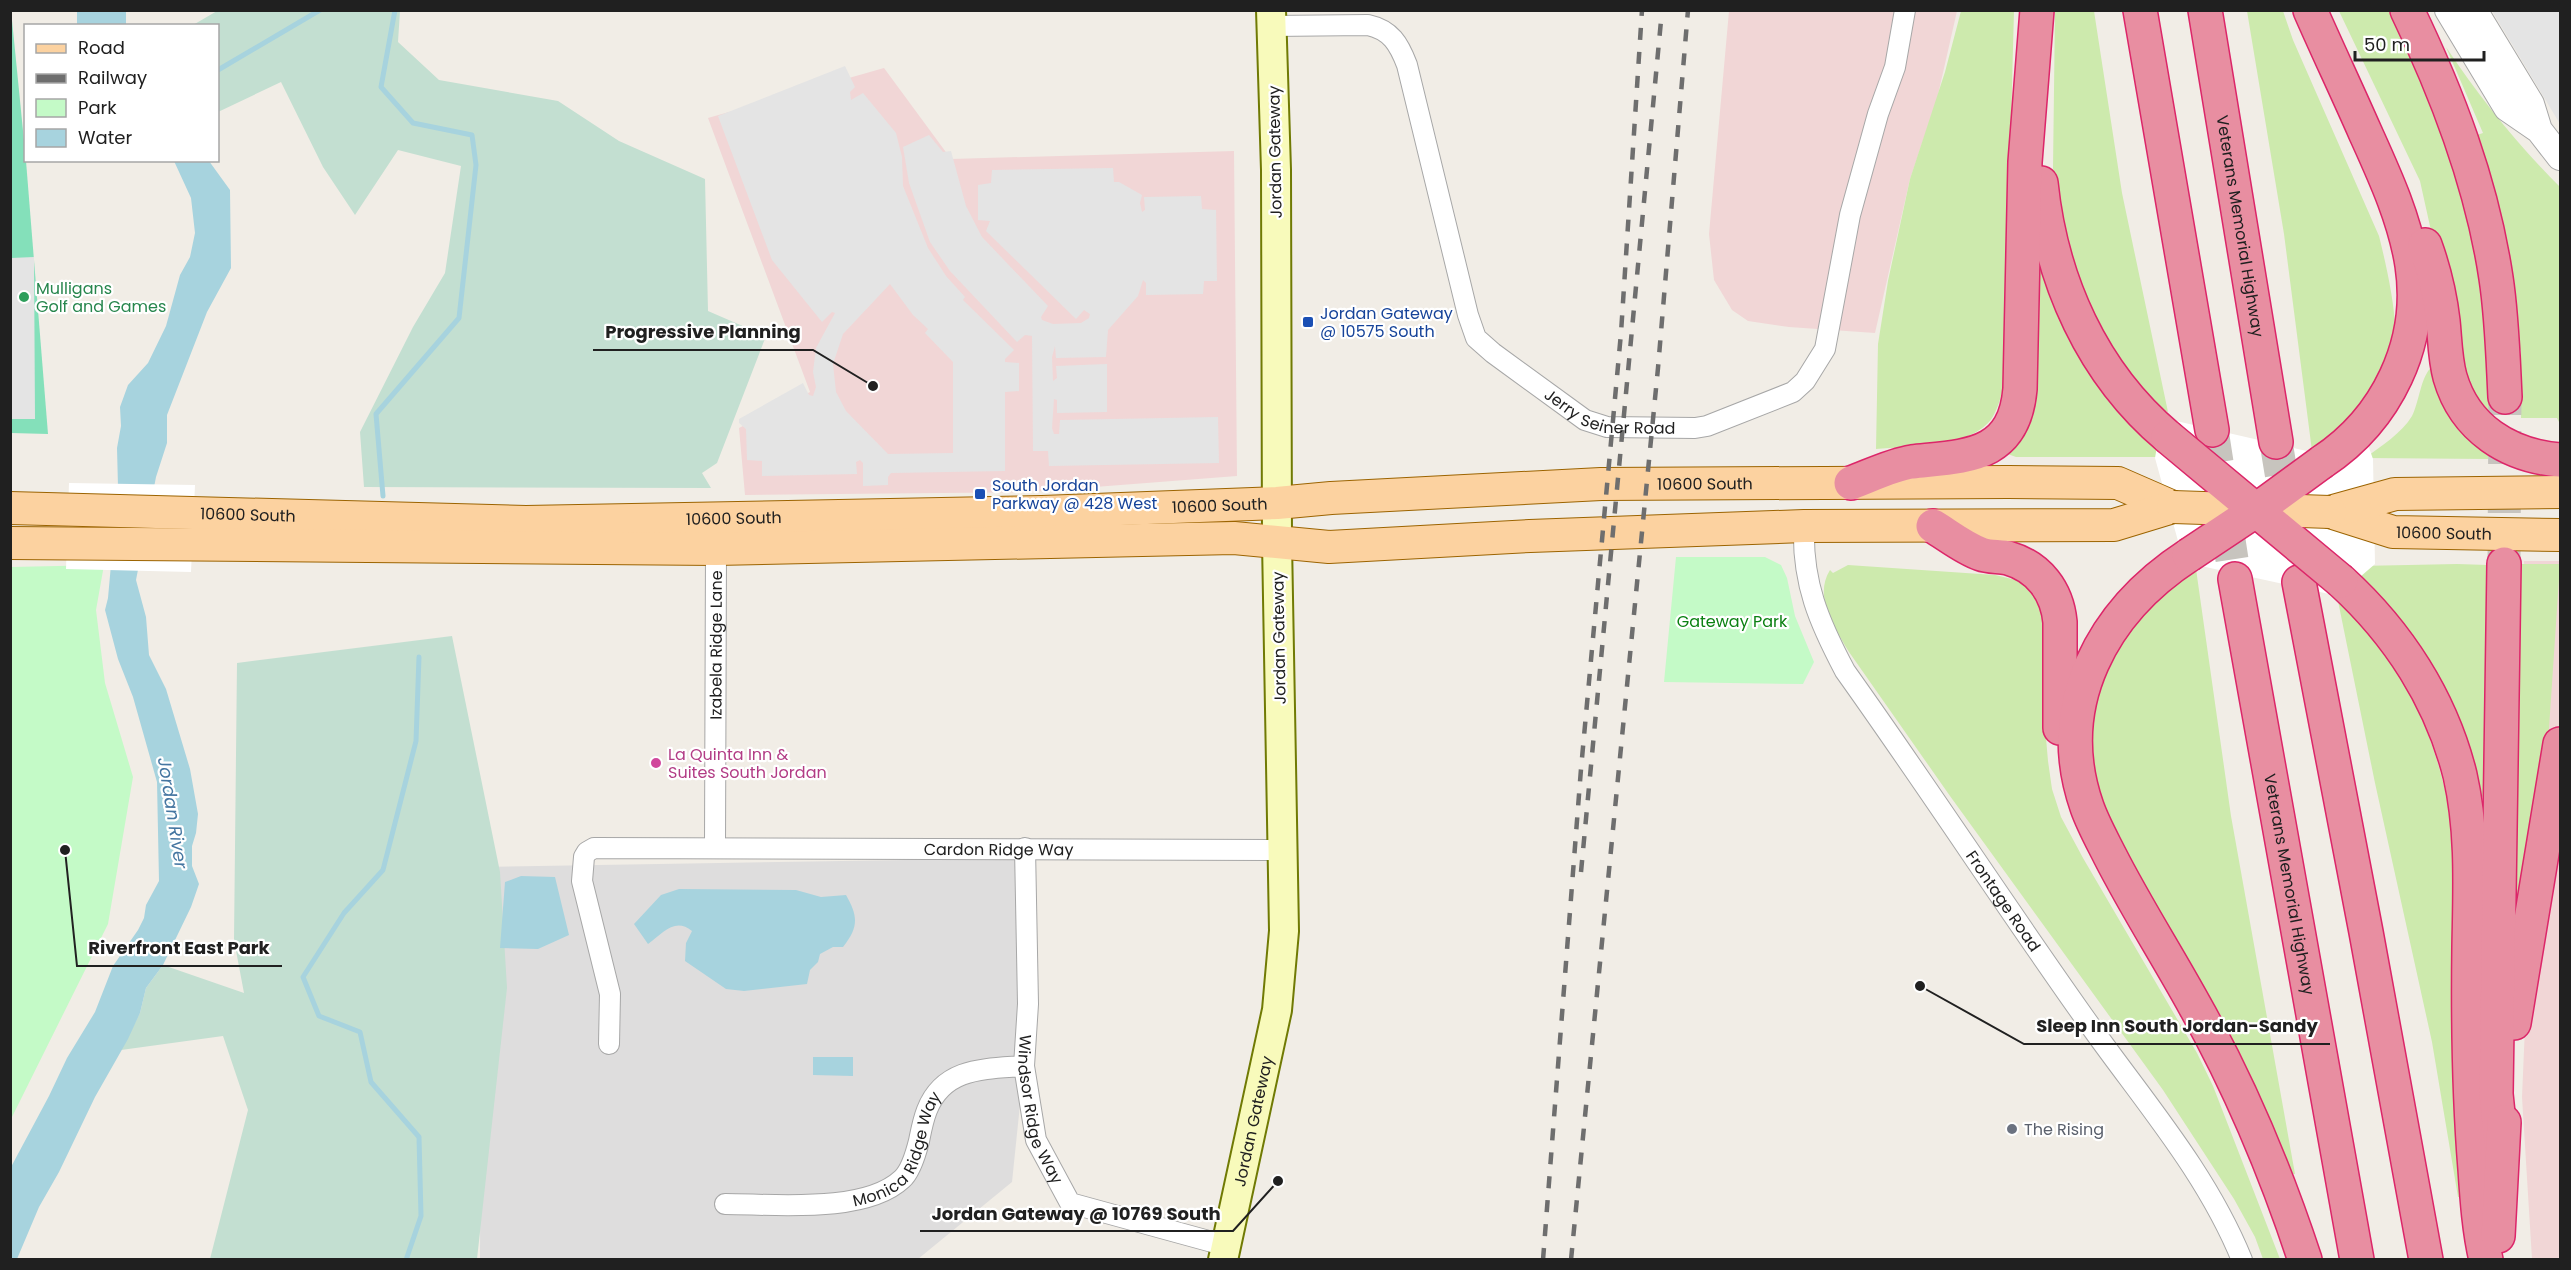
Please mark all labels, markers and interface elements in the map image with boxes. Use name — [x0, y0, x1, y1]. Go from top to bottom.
legend — [24, 24, 219, 162]
scale bar — [2355, 24, 2484, 62]
text: 50 m — [2364, 32, 2410, 57]
text: Road — [78, 35, 125, 60]
text: Railway — [78, 65, 147, 90]
street label: Jordan Gateway — [1262, 85, 1288, 219]
text: Park — [78, 95, 117, 120]
street label: Veterans Memorial Highway — [2211, 113, 2270, 339]
text: Water — [78, 125, 132, 150]
place label: Mulligans Golf and Games — [36, 277, 166, 318]
marker: Mulligans Golf and Games — [17, 290, 31, 304]
place label: Jordan Gateway @ 10575 South — [1320, 302, 1453, 343]
callout: Progressive Planning — [593, 314, 813, 350]
marker: Jordan Gateway @ 10575 South — [1301, 315, 1315, 329]
text: Progressive Planning — [605, 319, 801, 344]
street label: Jerry Seiner Road — [1540, 383, 1676, 439]
street label: 10600 South — [1657, 472, 1753, 495]
place label: South Jordan Parkway @ 428 West — [992, 474, 1158, 515]
marker: South Jordan Parkway @ 428 West — [973, 487, 987, 501]
street label: 10600 South — [1171, 492, 1268, 519]
street label: 10600 South — [200, 502, 296, 527]
street label: 10600 South — [686, 506, 782, 530]
street label: 10600 South — [2396, 521, 2492, 545]
street label: Izabela Ridge Lane — [704, 570, 727, 720]
street label: Jordan Gateway — [1266, 571, 1292, 705]
park label: Gateway Park — [1677, 610, 1788, 633]
place label: La Quinta Inn & Suites South Jordan — [668, 743, 827, 784]
water label: Jordan River — [152, 756, 194, 872]
marker: La Quinta Inn & Suites South Jordan — [649, 756, 663, 770]
street label: Veterans Memorial Highway — [2259, 772, 2321, 997]
street label: Cardon Ridge Way — [924, 837, 1074, 861]
street label: Frontage Road — [1961, 846, 2046, 956]
callout: Riverfront East Park — [77, 930, 282, 966]
text: Riverfront East Park — [88, 935, 271, 960]
callout: Sleep Inn South Jordan-Sandy — [2024, 1008, 2330, 1044]
text: Sleep Inn South Jordan-Sandy — [2036, 1013, 2318, 1038]
street label: Windsor Ridge Way — [1012, 1034, 1069, 1188]
street label: Jordan Gateway — [1228, 1054, 1278, 1189]
street label: Monica Ridge Way — [850, 1087, 946, 1212]
place label: The Rising — [2024, 1118, 2104, 1141]
marker: The Rising — [2005, 1122, 2019, 1136]
callout: Jordan Gateway @ 10769 South — [920, 1195, 1233, 1231]
text: Jordan Gateway @ 10769 South — [931, 1201, 1221, 1226]

